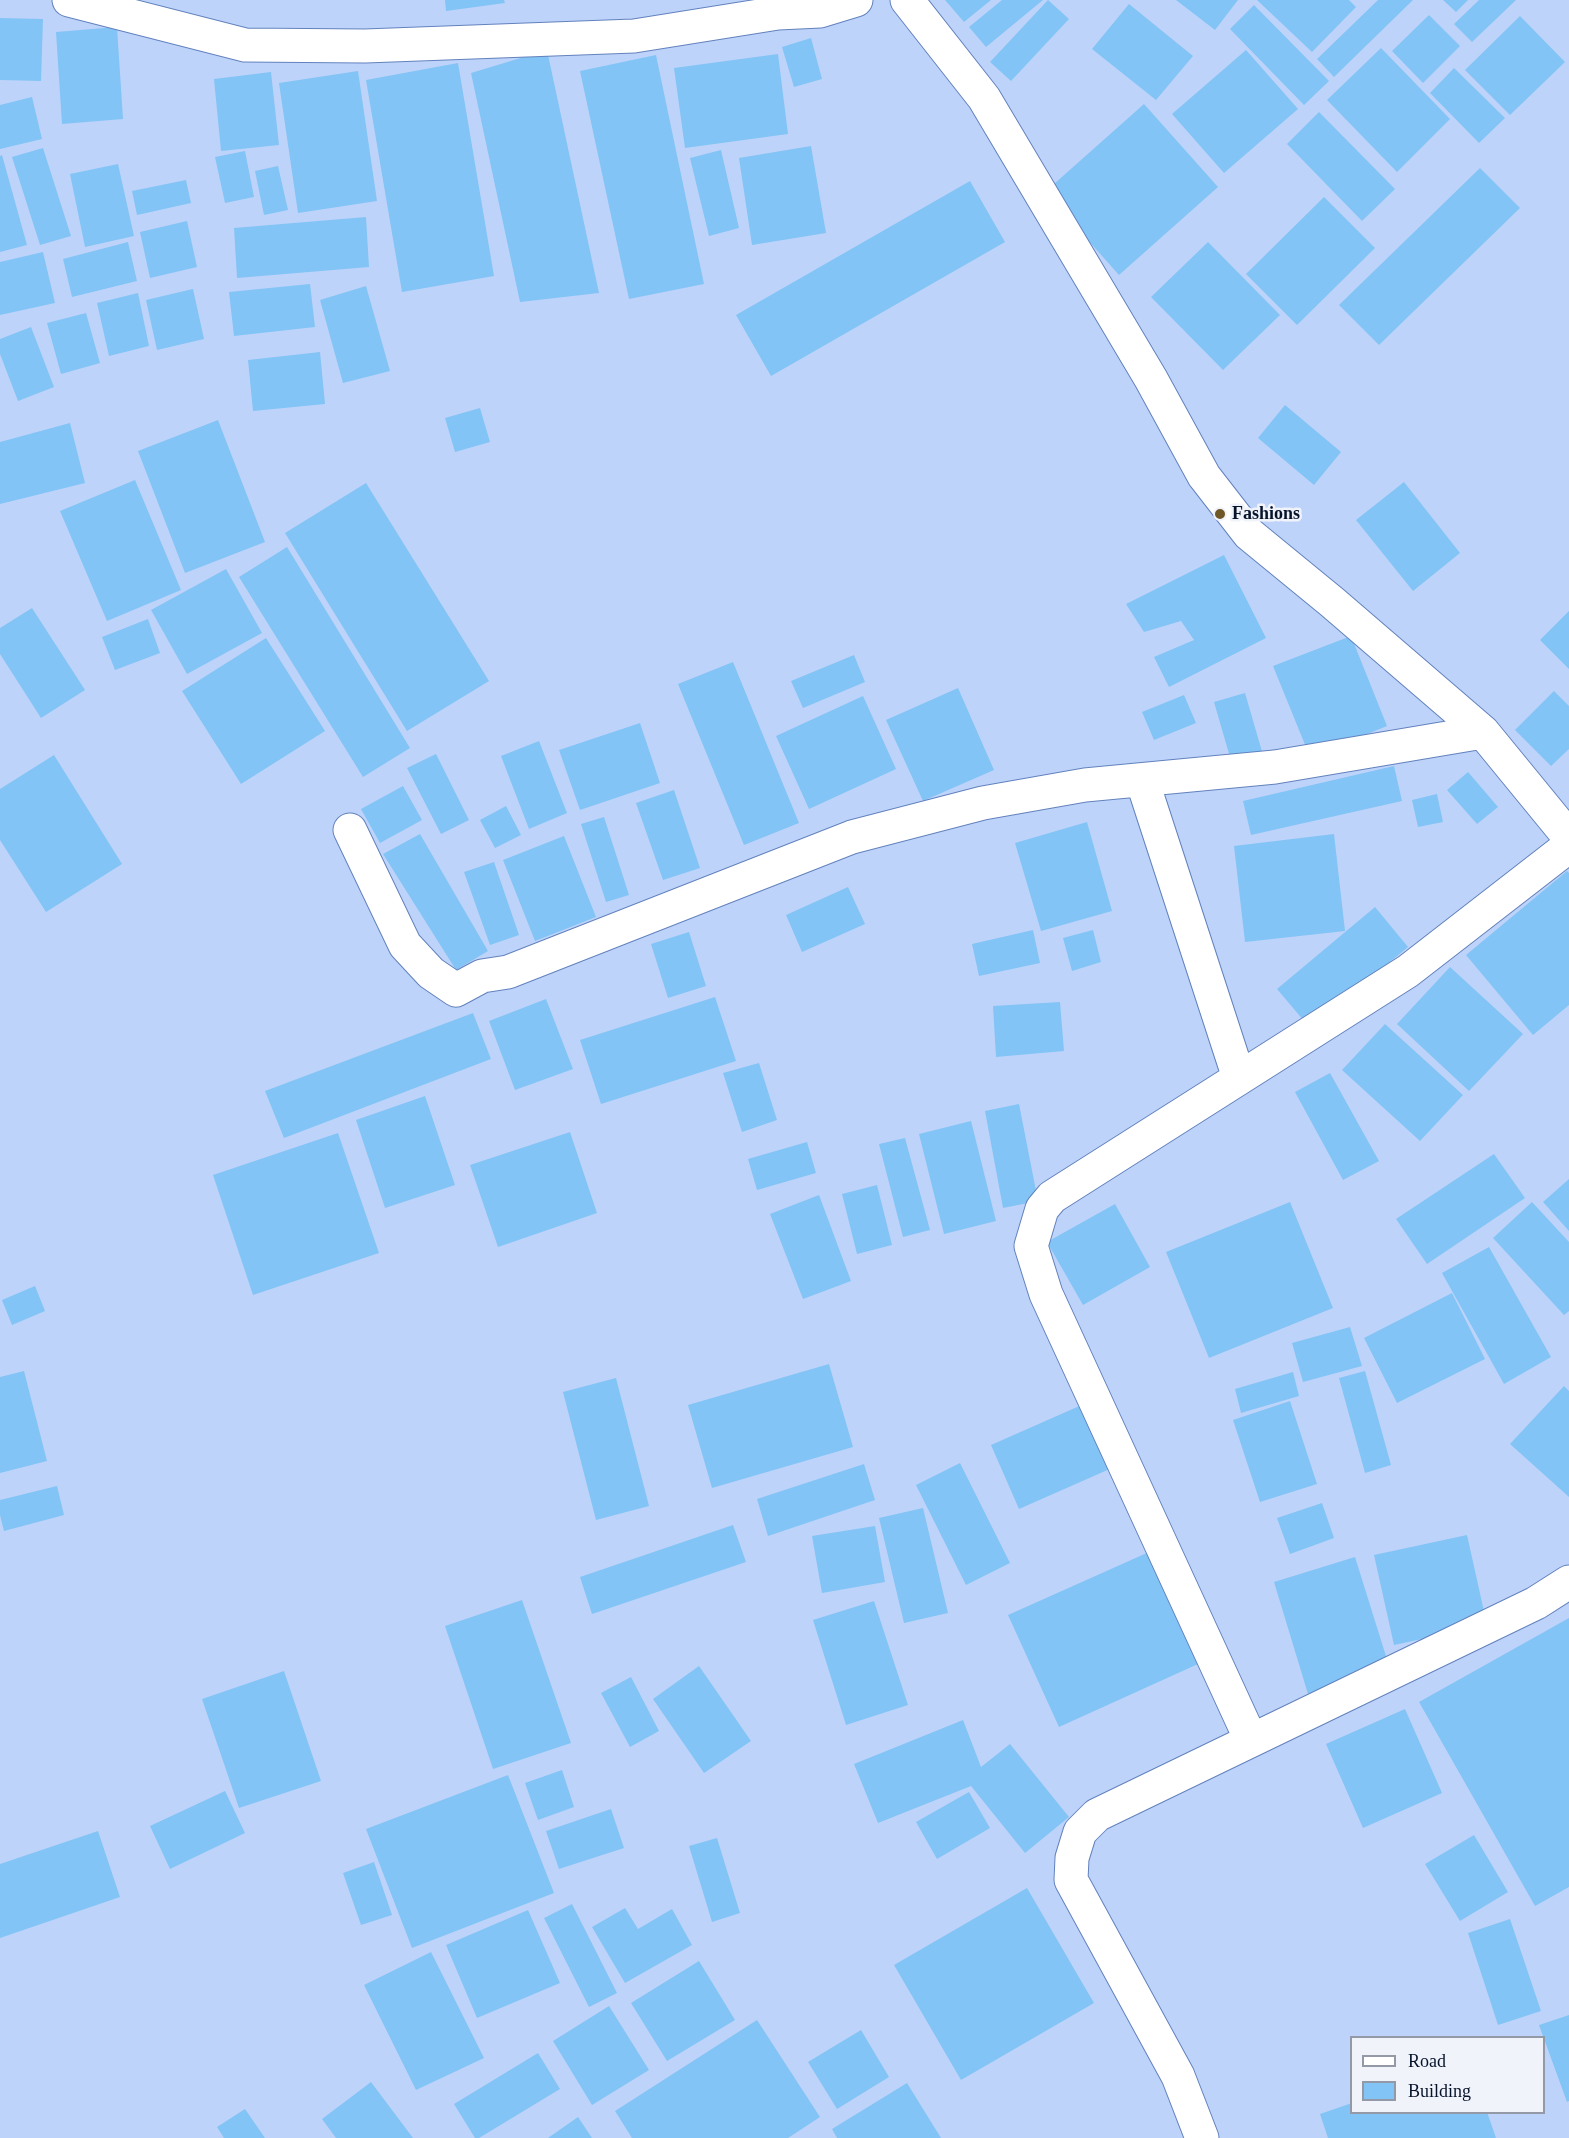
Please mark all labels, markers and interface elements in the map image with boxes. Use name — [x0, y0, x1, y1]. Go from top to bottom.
place label: Fashions — [1232, 503, 1300, 525]
marker: Fashions — [1213, 507, 1227, 521]
legend — [1350, 2036, 1545, 2114]
text: Road — [1408, 2051, 1446, 2071]
text: Building — [1408, 2081, 1471, 2101]

